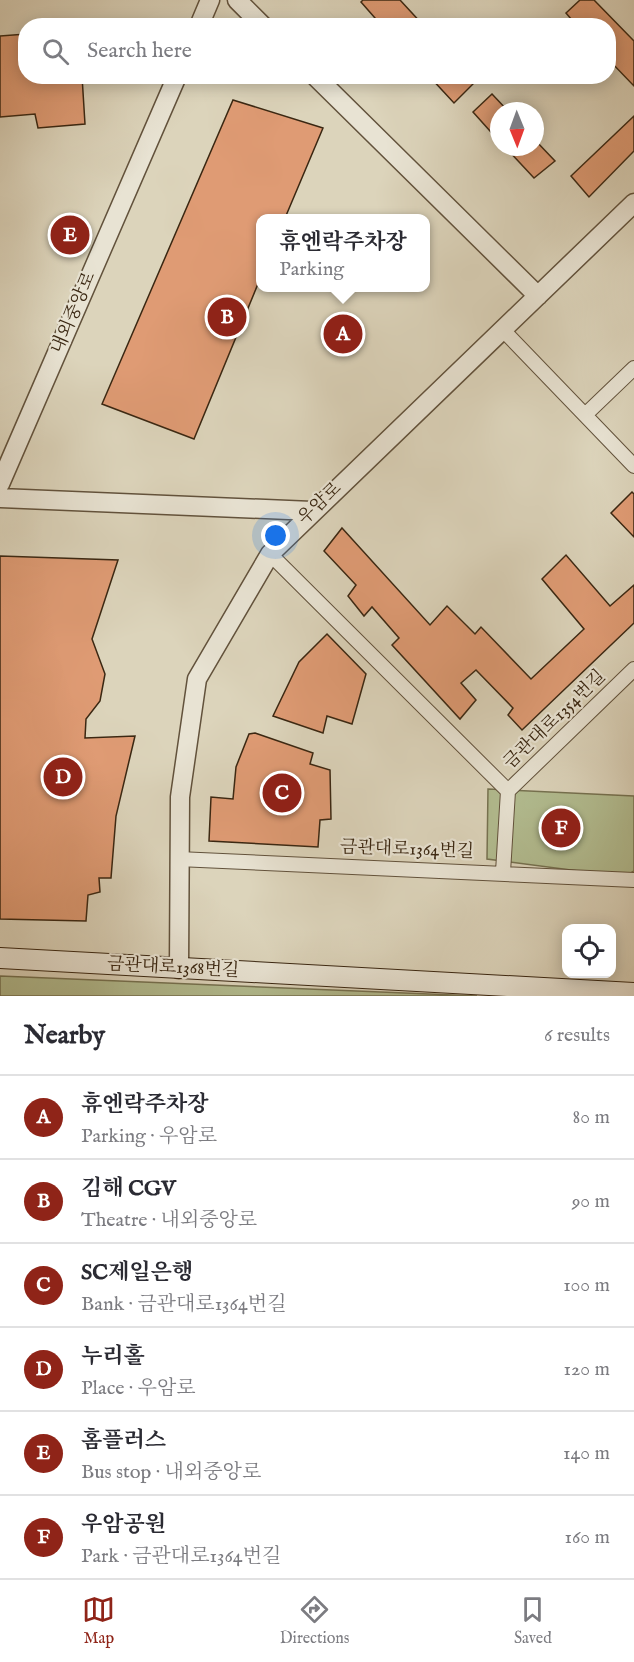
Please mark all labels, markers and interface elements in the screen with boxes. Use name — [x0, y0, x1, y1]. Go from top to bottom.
search box — [18, 18, 616, 84]
icon: search — [39, 35, 72, 68]
text: Search here — [87, 37, 192, 65]
north arrow — [490, 102, 544, 156]
pin: E — [50, 212, 90, 258]
popup — [256, 214, 430, 292]
text: 휴엔락주차장 — [279, 229, 407, 257]
text: Parking — [279, 257, 344, 282]
street label: 내외중앙로 — [46, 268, 102, 358]
pin: B — [208, 294, 246, 340]
pin: A — [324, 312, 362, 356]
street label: 우암로 — [293, 478, 347, 530]
your location — [261, 521, 290, 550]
street label: 금관대로1354번길 — [499, 666, 611, 774]
pin: D — [44, 754, 82, 800]
pin: C — [262, 770, 302, 816]
pin: F — [542, 806, 580, 850]
street label: 금관대로1364번길 — [340, 836, 474, 864]
map controls — [562, 924, 616, 978]
button: locate — [562, 924, 616, 978]
street label: 금관대로1368번길 — [106, 953, 240, 983]
text: Nearby — [24, 1019, 105, 1052]
text: 6 results — [544, 1023, 610, 1048]
text: 휴엔락주차장 — [81, 1091, 209, 1119]
text: A — [37, 1105, 50, 1130]
text: 80 m — [573, 1105, 610, 1130]
text: Parking · 우암로 — [81, 1124, 217, 1149]
text: 김해 CGV — [81, 1175, 176, 1203]
text: B — [37, 1189, 50, 1214]
text: 90 m — [572, 1189, 610, 1214]
text: Theatre · 내외중앙로 — [81, 1208, 257, 1233]
text: SC제일은행 — [81, 1259, 193, 1287]
text: C — [36, 1273, 51, 1298]
text: 100 m — [563, 1273, 610, 1298]
text: Bank · 금관대로1364번길 — [81, 1292, 286, 1317]
text: 누리홀 — [81, 1343, 145, 1371]
text: D — [35, 1357, 52, 1382]
text: 120 m — [564, 1357, 610, 1382]
text: Place · 우암로 — [81, 1376, 196, 1401]
text: 홈플러스 — [81, 1427, 166, 1455]
text: E — [37, 1441, 50, 1466]
text: 140 m — [563, 1441, 610, 1466]
text: Bus stop · 내외중앙로 — [81, 1460, 261, 1485]
text: 우암공원 — [81, 1511, 166, 1539]
text: F — [37, 1525, 50, 1550]
text: 160 m — [564, 1525, 610, 1550]
text: Park · 금관대로1364번길 — [81, 1544, 281, 1569]
tab: Map — [82, 1593, 115, 1649]
tab: Directions — [280, 1593, 349, 1649]
tab: Saved — [514, 1593, 552, 1649]

